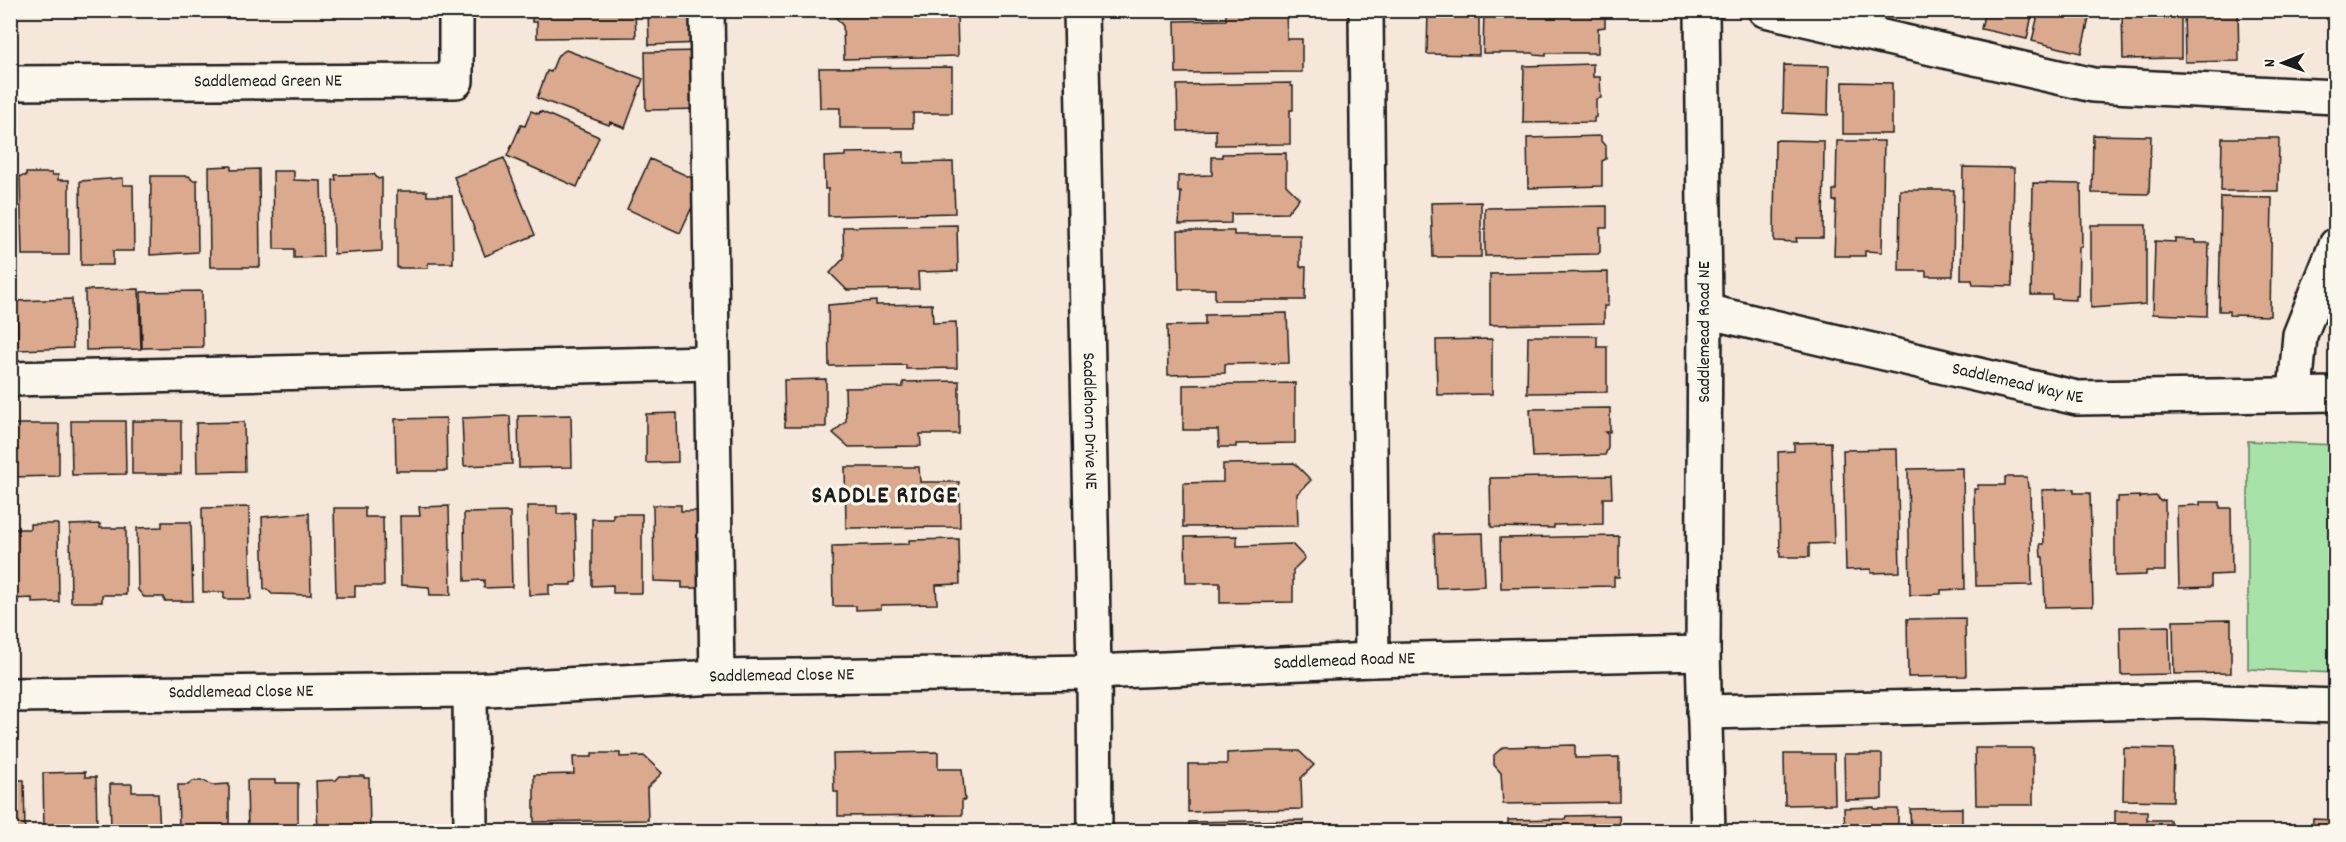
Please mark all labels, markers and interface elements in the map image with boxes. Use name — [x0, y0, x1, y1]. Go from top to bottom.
north arrow — [2253, 33, 2313, 93]
text: N — [2259, 59, 2282, 67]
street label: Saddlemead Green NE — [194, 69, 342, 95]
street label: Saddlemead Road NE — [1693, 261, 1718, 403]
street label: Saddlehorn Drive NE — [1075, 352, 1103, 490]
street label: Saddlemead Way NE — [1949, 357, 2083, 411]
district label: SADDLE RIDGE — [811, 480, 959, 514]
street label: Saddlemead Road NE — [1273, 647, 1415, 677]
street label: Saddlemead Close NE — [709, 663, 854, 690]
street label: Saddlemead Close NE — [168, 679, 314, 706]

